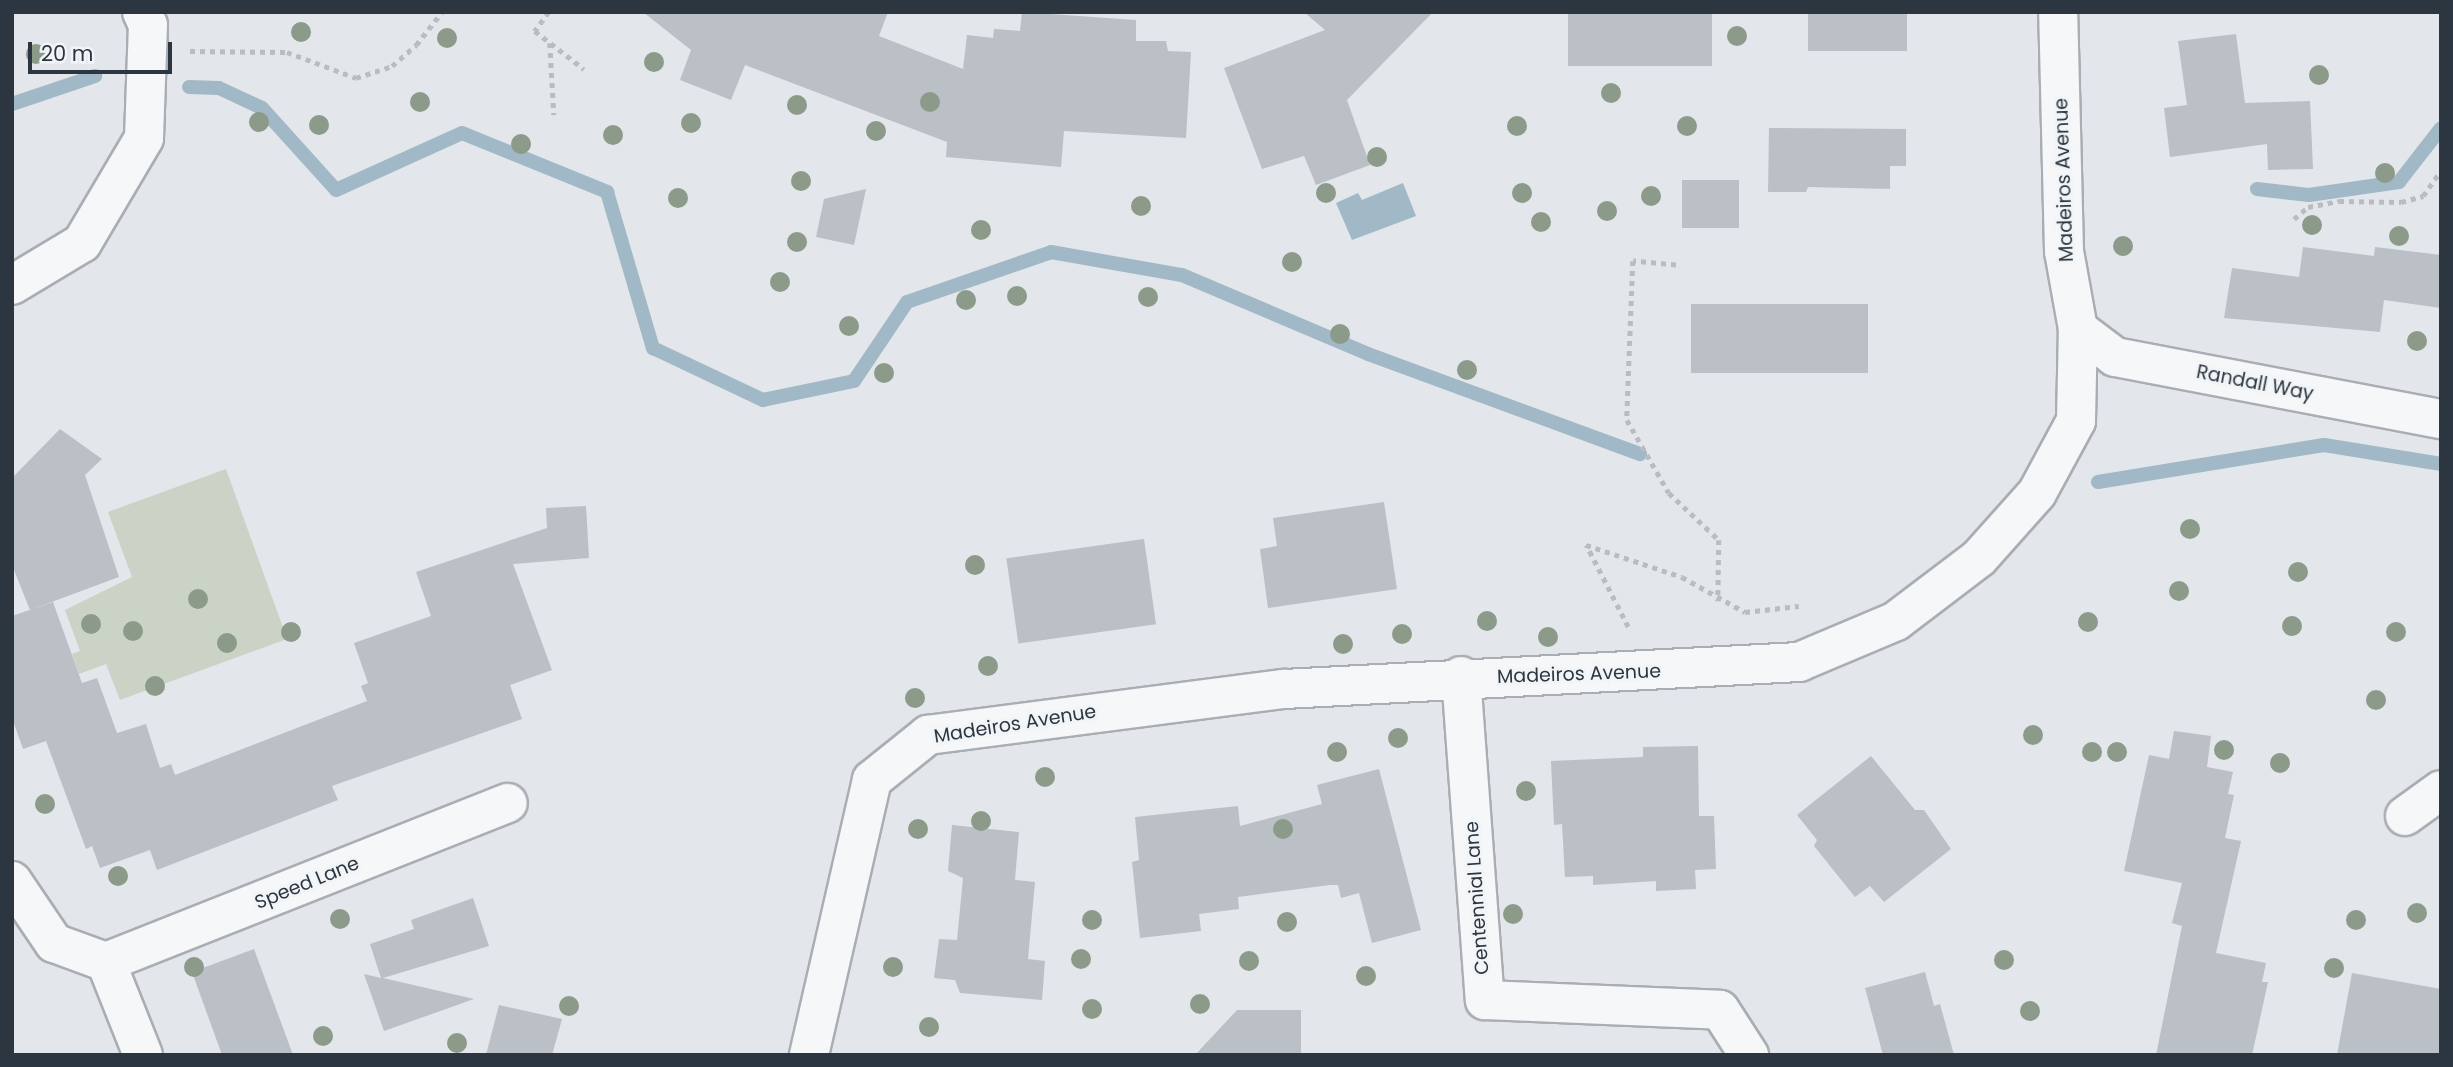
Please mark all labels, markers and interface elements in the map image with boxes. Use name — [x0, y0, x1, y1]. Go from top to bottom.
scale bar — [32, 28, 175, 72]
text: 20 m — [41, 39, 94, 68]
street label: Madeiros Avenue — [2050, 98, 2078, 262]
street label: Randall Way — [2195, 360, 2315, 406]
street label: Madeiros Avenue — [1497, 660, 1661, 688]
street label: Madeiros Avenue — [932, 700, 1098, 748]
street label: Centennial Lane — [1460, 820, 1494, 976]
street label: Speed Lane — [252, 852, 362, 914]

